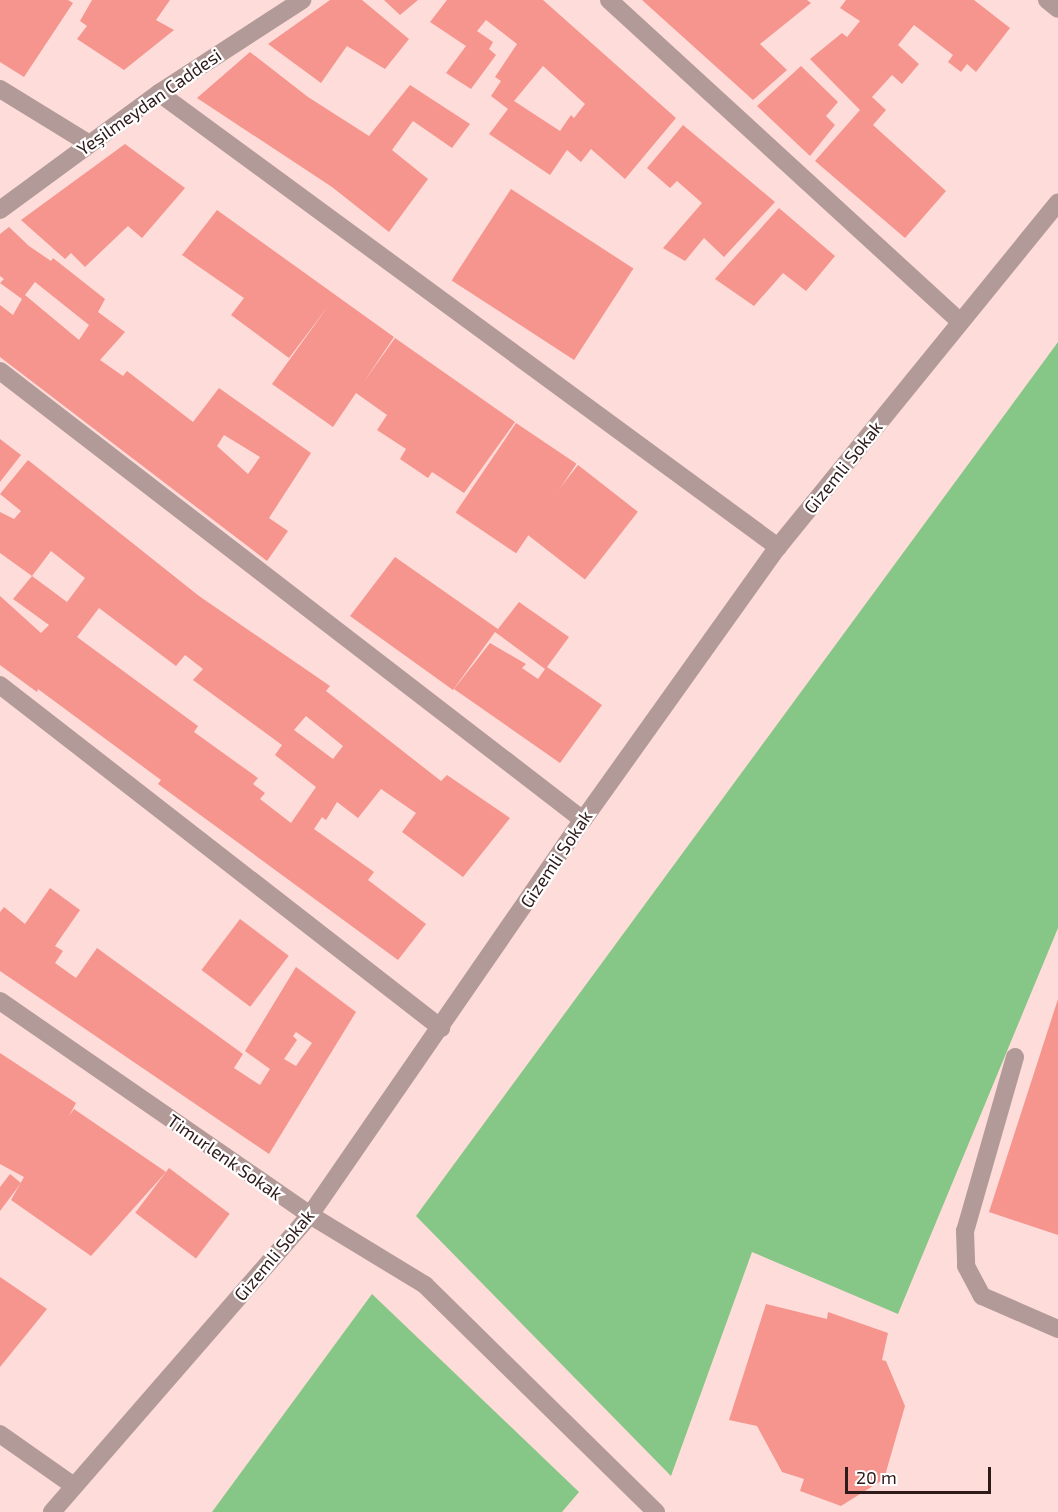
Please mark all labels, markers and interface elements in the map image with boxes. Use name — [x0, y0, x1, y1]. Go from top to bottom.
street label: Yeşilmeydan Caddesi — [73, 44, 225, 160]
street label: Gizemli Sokak — [799, 416, 887, 518]
street label: Gizemli Sokak — [516, 806, 596, 912]
street label: Timurlenk Sokak — [163, 1109, 287, 1205]
street label: Gizemli Sokak — [230, 1205, 318, 1305]
scale bar — [848, 1455, 994, 1493]
text: 20 m — [856, 1466, 897, 1488]

